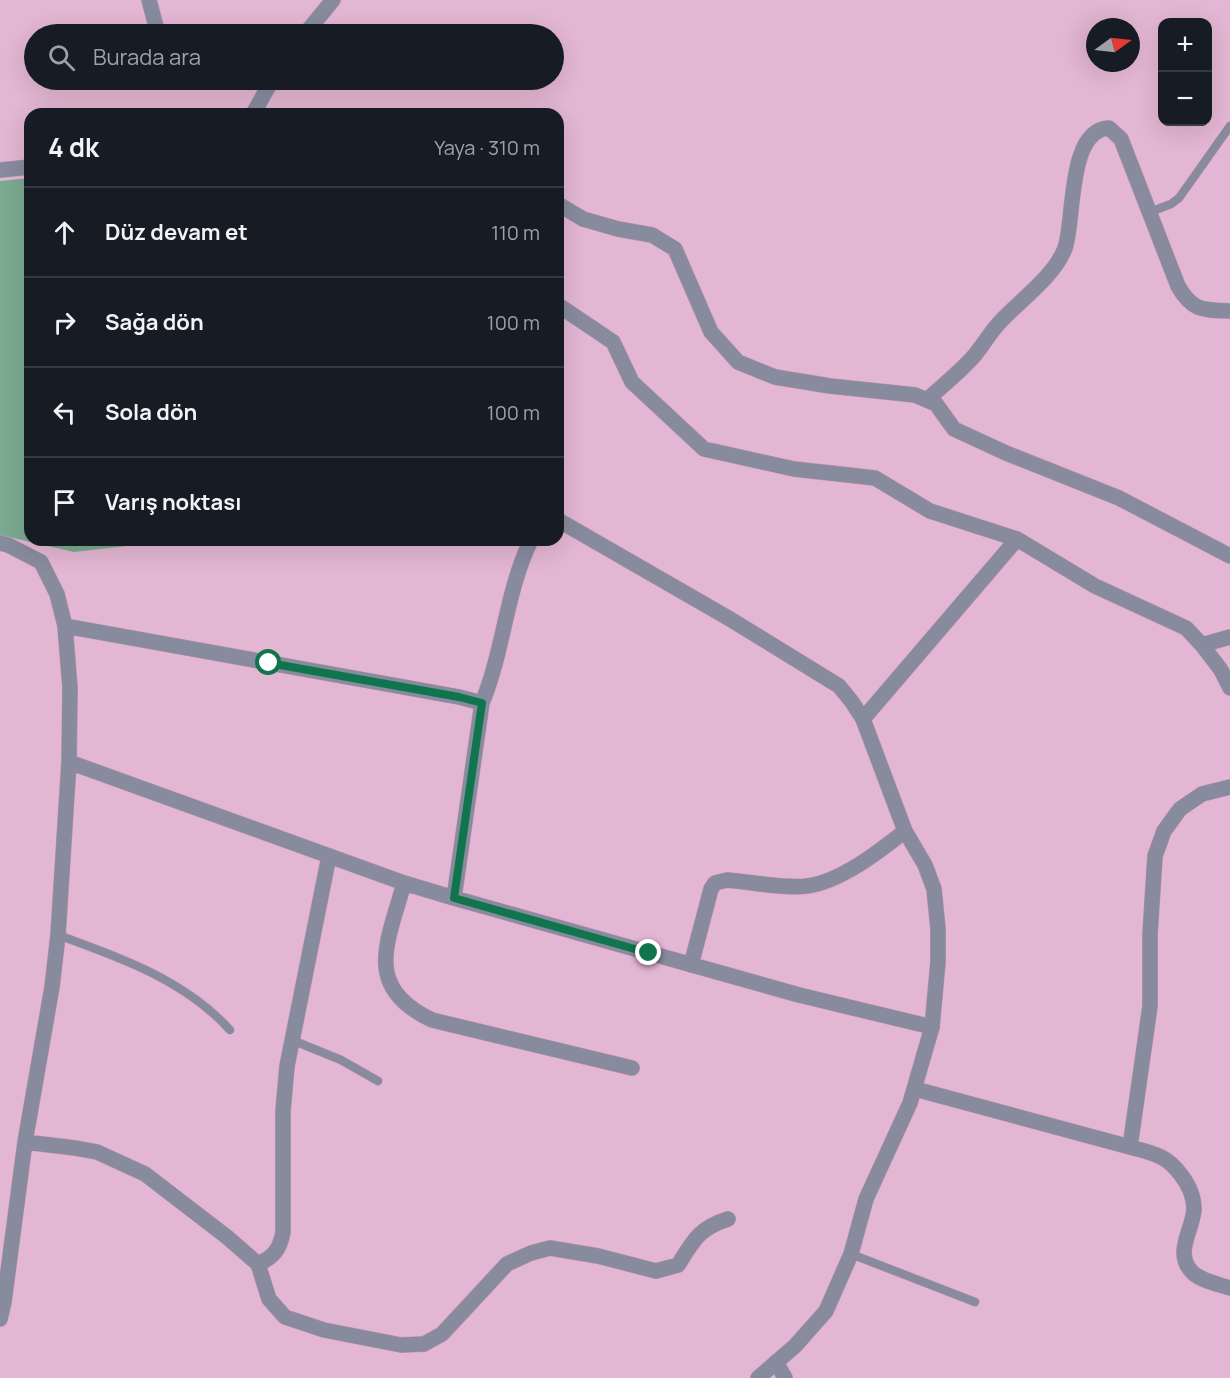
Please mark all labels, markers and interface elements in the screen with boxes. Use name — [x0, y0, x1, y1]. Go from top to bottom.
north arrow — [1086, 18, 1140, 72]
map controls — [1158, 18, 1212, 126]
button: + — [1158, 18, 1212, 72]
search box — [24, 24, 564, 90]
icon: search — [45, 41, 78, 74]
text: Burada ara — [93, 42, 201, 72]
button: − — [1158, 72, 1212, 126]
text: 4 dk — [48, 129, 99, 165]
text: Yaya · 310 m — [434, 134, 540, 161]
icon: ahead — [48, 216, 81, 249]
text: Düz devam et — [105, 217, 248, 247]
text: 110 m — [491, 219, 540, 246]
icon: right — [48, 306, 81, 339]
text: Sağa dön — [105, 307, 204, 337]
text: 100 m — [487, 309, 540, 336]
icon: left — [48, 396, 81, 429]
text: Sola dön — [105, 397, 197, 427]
text: 100 m — [487, 399, 540, 426]
icon: arrive — [48, 486, 81, 519]
text: Varış noktası — [105, 487, 241, 517]
route start — [255, 649, 281, 675]
route end — [635, 939, 661, 965]

